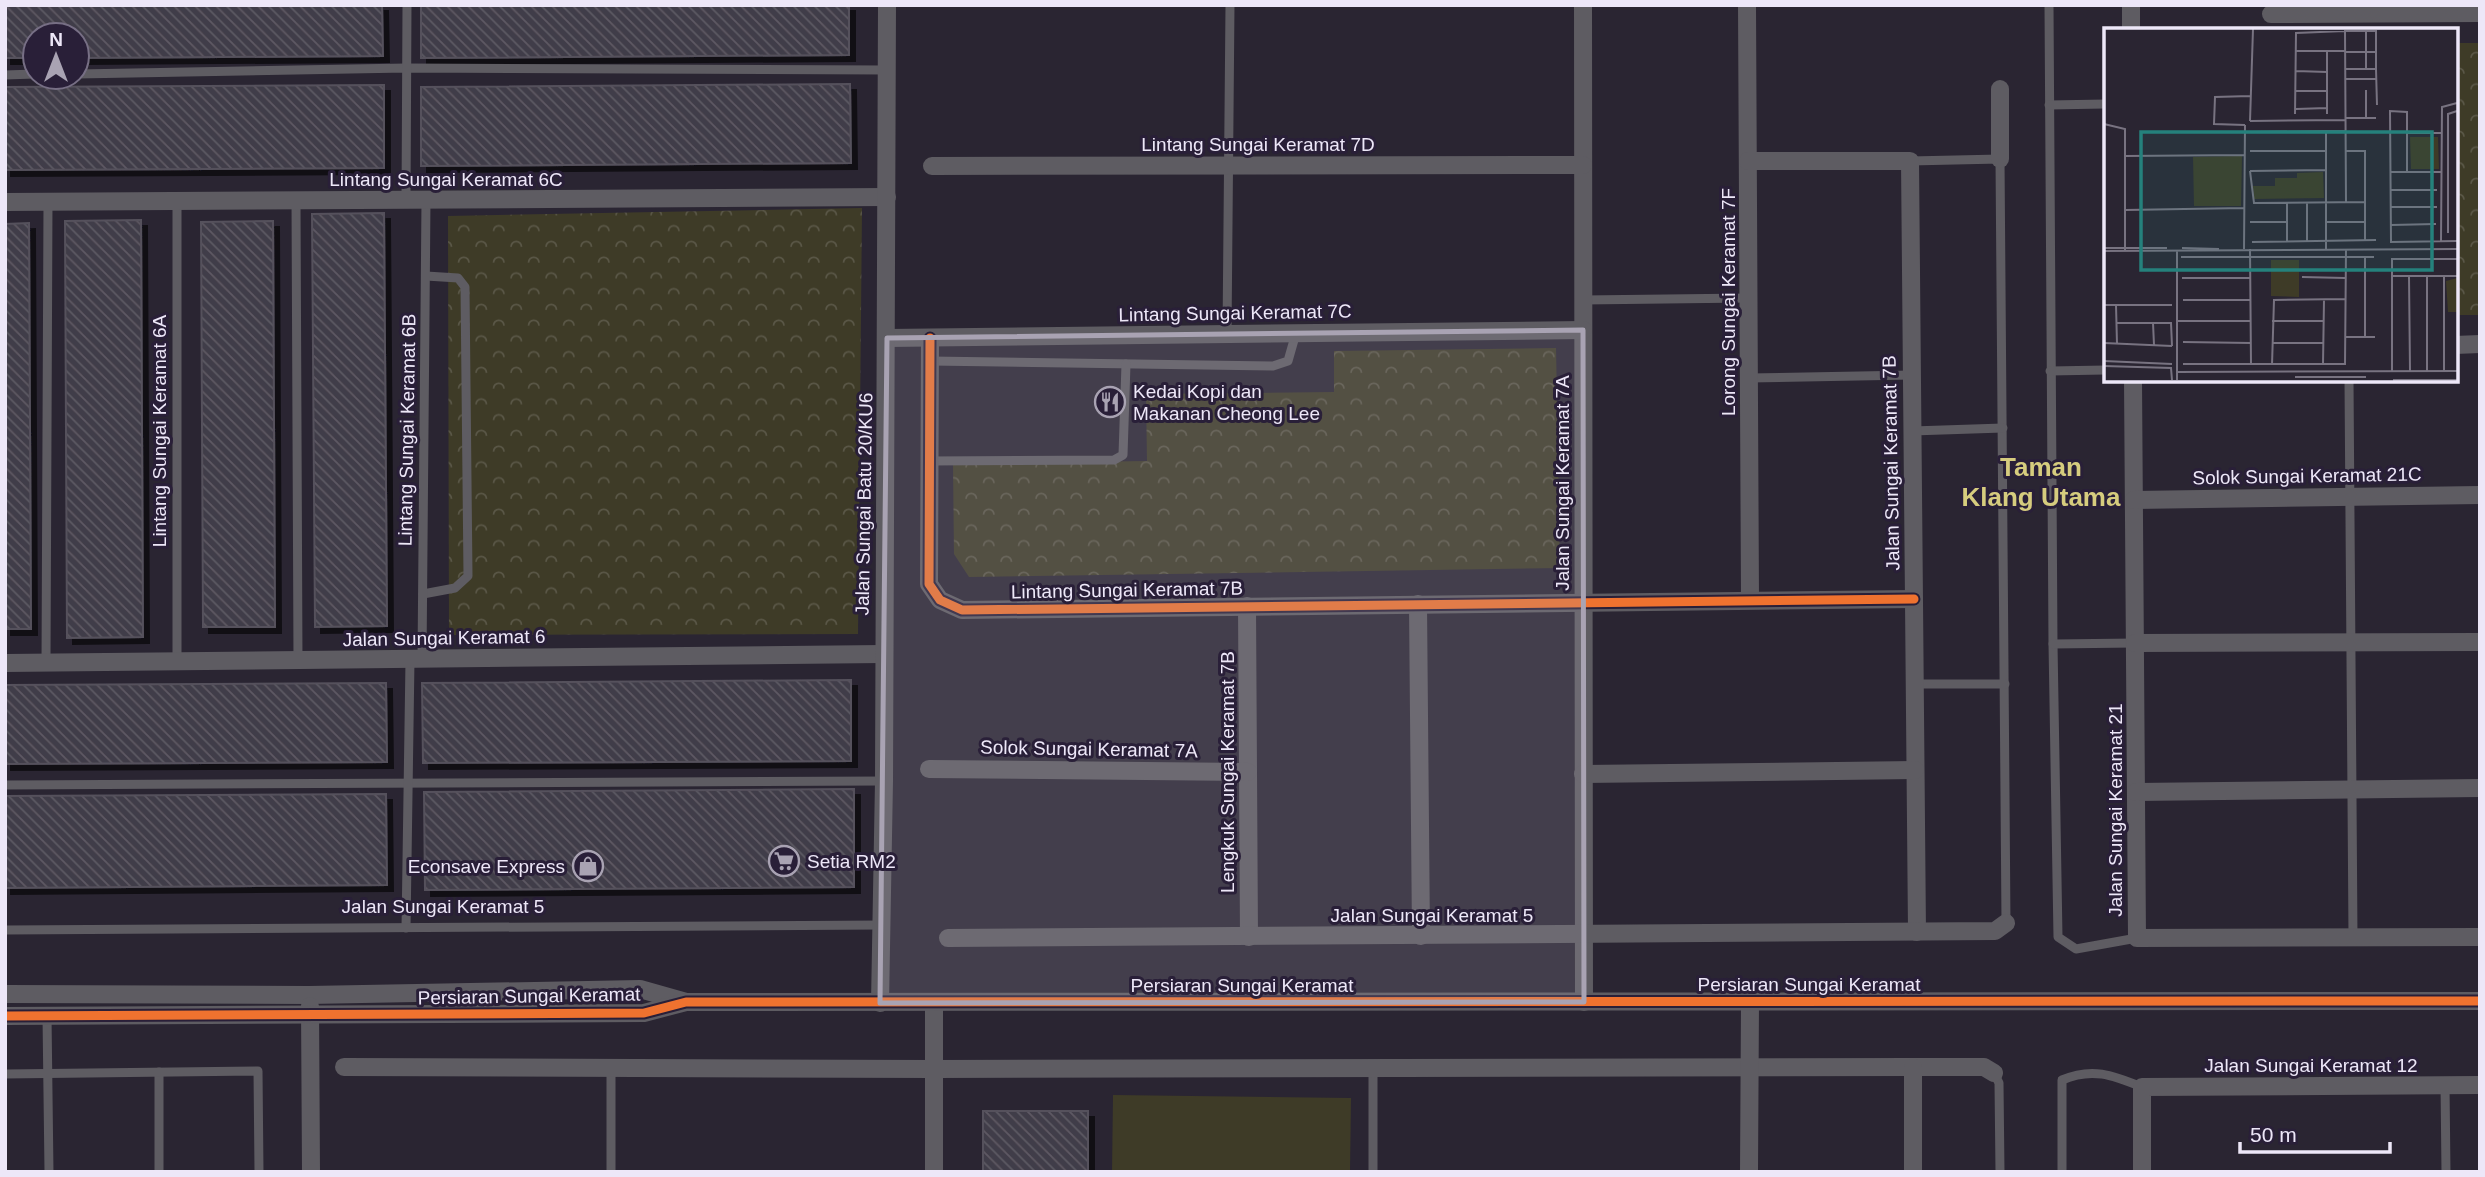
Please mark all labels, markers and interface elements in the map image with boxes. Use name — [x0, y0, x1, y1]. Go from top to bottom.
north arrow — [21, 21, 91, 91]
inset map — [2104, 28, 2457, 382]
text: N — [49, 29, 63, 50]
street label: Lintang Sungai Keramat 7D — [1141, 134, 1375, 155]
street label: Lintang Sungai Keramat 6C — [329, 169, 563, 190]
street label: Lorong Sungai Keramat 7F — [1718, 188, 1739, 416]
street label: Lintang Sungai Keramat 7C — [1118, 300, 1352, 326]
street label: Lintang Sungai Keramat 6A — [149, 314, 170, 547]
street label: Lintang Sungai Keramat 6B — [394, 314, 420, 546]
street label: Jalan Sungai Keramat 7B — [1879, 355, 1903, 571]
street label: Jalan Sungai Keramat 7A — [1552, 375, 1573, 591]
place label: Kedai Kopi dan Makanan Cheong Lee — [1133, 381, 1320, 424]
restaurant icon: Kedai Kopi dan Makanan Cheong Lee — [1093, 385, 1127, 419]
street label: Jalan Sungai Batu 20/KU6 — [852, 392, 876, 616]
district label: Taman Klang Utama — [1962, 452, 2121, 512]
street label: Solok Sungai Keramat 21C — [2192, 464, 2422, 488]
street label: Lintang Sungai Keramat 7B — [1011, 577, 1243, 603]
street label: Jalan Sungai Keramat 6 — [342, 626, 546, 650]
street label: Lengkuk Sungai Keramat 7B — [1217, 651, 1238, 893]
street label: Jalan Sungai Keramat 21 — [2105, 703, 2126, 917]
street label: Solok Sungai Keramat 7A — [980, 737, 1198, 761]
supermarket icon: Setia RM2 — [767, 844, 801, 878]
shop icon: Econsave Express — [571, 849, 605, 883]
place label: Setia RM2 — [807, 851, 896, 872]
place label: Econsave Express — [408, 856, 565, 877]
street label: Jalan Sungai Keramat 5 — [342, 896, 544, 917]
street label: Jalan Sungai Keramat 5 — [1331, 905, 1533, 926]
street label: Persiaran Sungai Keramat — [1698, 974, 1921, 995]
street label: Persiaran Sungai Keramat — [1131, 975, 1354, 996]
street label: Persiaran Sungai Keramat — [417, 984, 641, 1008]
street label: Jalan Sungai Keramat 12 — [2204, 1055, 2418, 1076]
scale bar — [2240, 1110, 2390, 1154]
text: 50 m — [2250, 1123, 2297, 1146]

